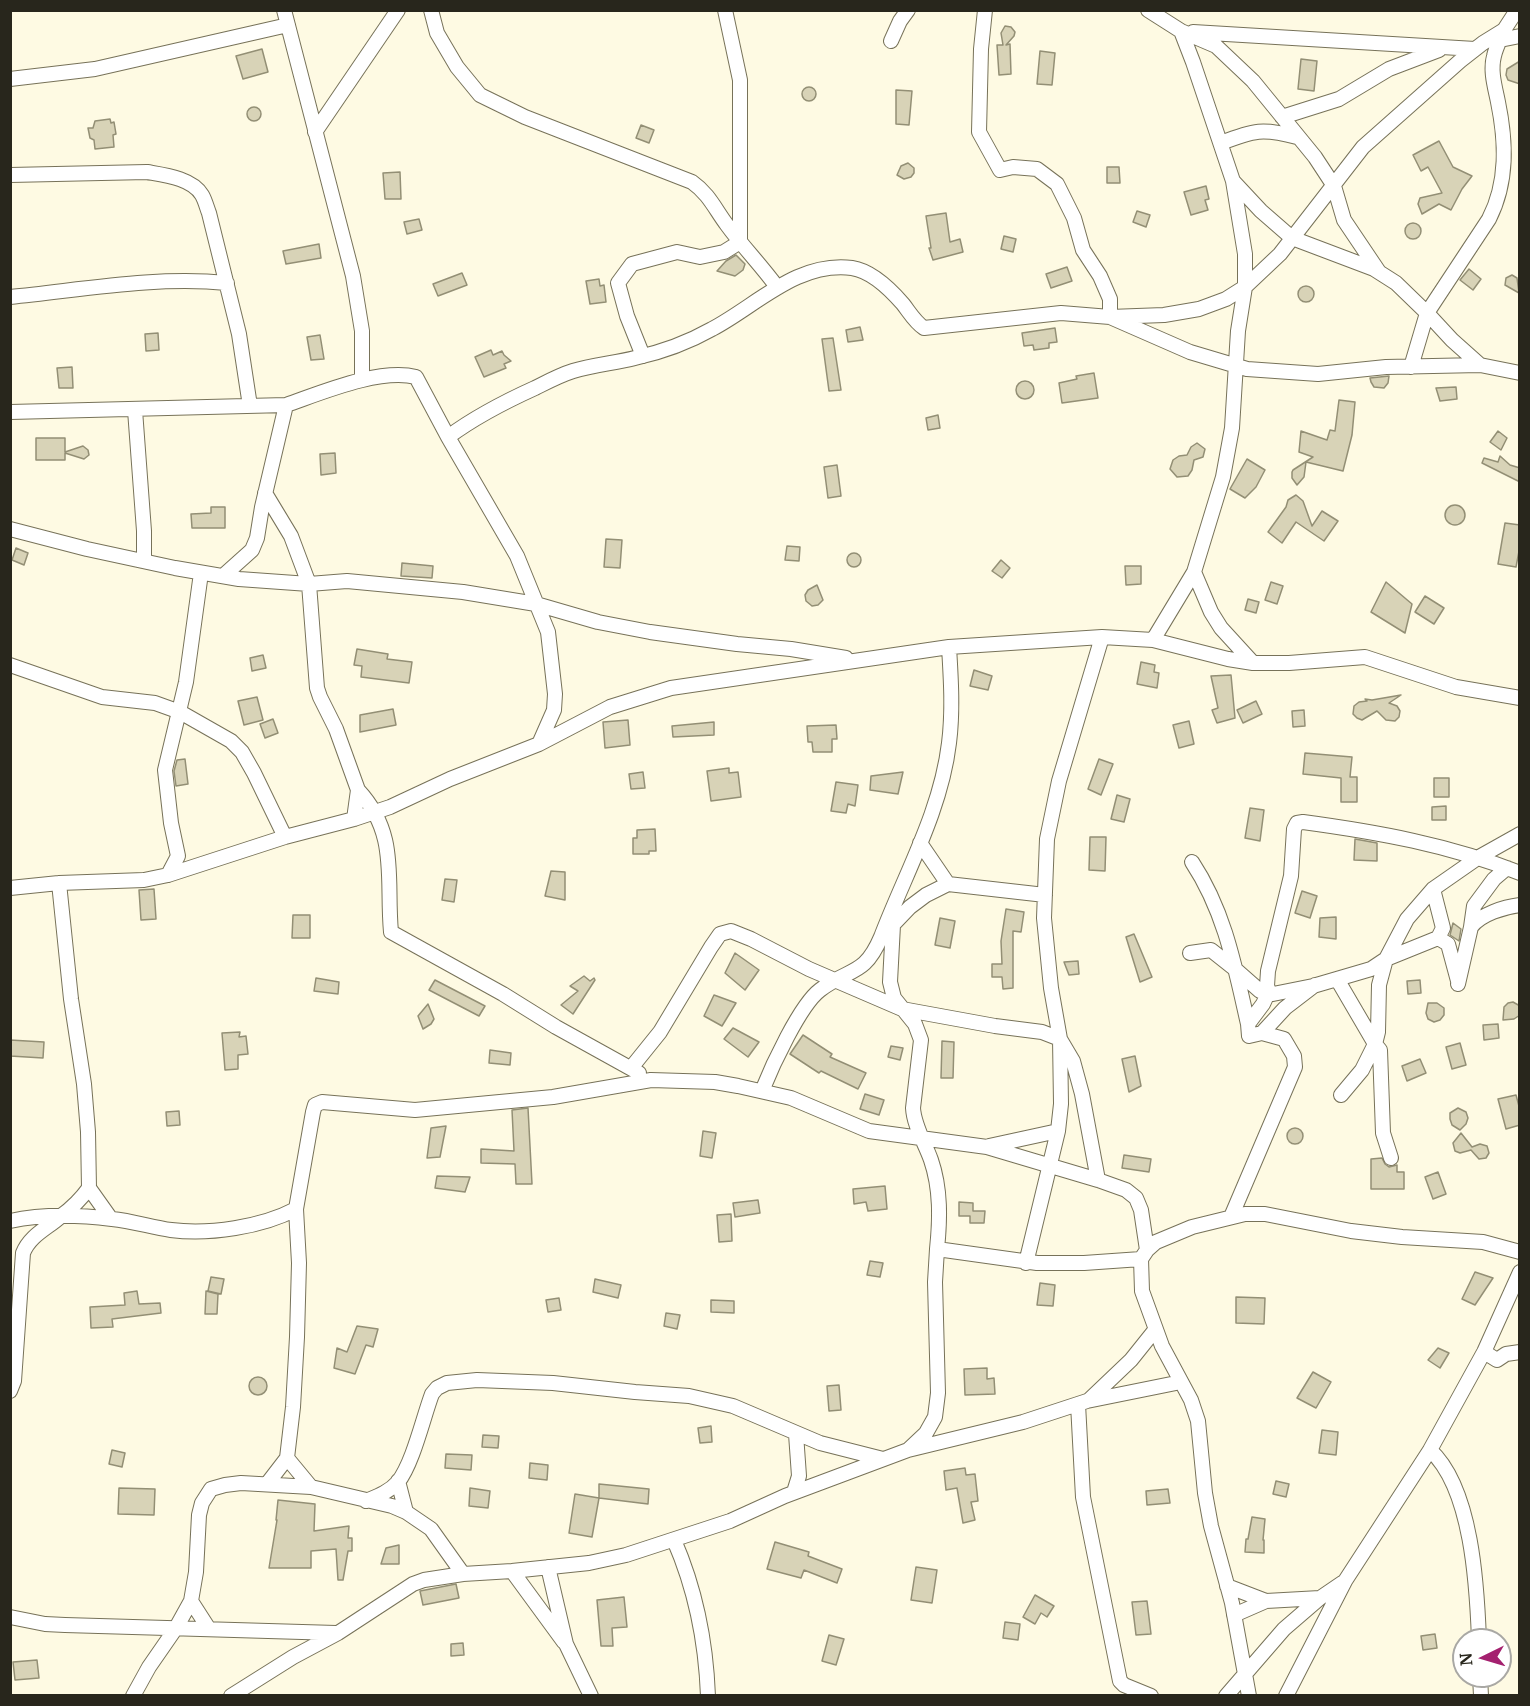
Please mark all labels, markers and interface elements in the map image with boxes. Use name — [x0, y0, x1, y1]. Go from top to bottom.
north arrow — [1452, 1628, 1512, 1688]
text: N — [1456, 1652, 1477, 1667]

